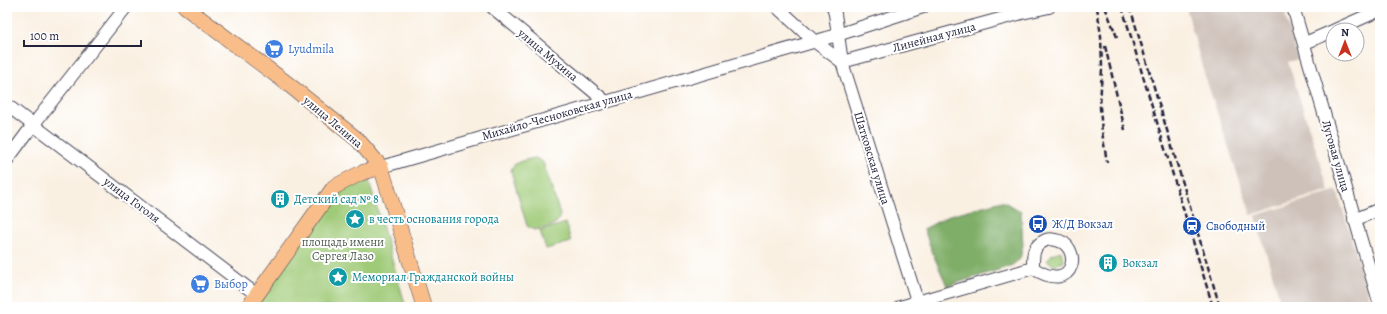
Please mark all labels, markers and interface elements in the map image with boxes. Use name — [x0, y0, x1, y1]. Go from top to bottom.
street label: Линейная улица — [891, 18, 978, 56]
scale bar — [24, 22, 141, 48]
north arrow — [1325, 22, 1365, 62]
street label: улица Мухина — [514, 25, 582, 85]
text: N — [1341, 25, 1349, 40]
text: 100 m — [30, 28, 59, 44]
supermarket icon: Lyudmila — [263, 38, 285, 60]
place label: Lyudmila — [288, 41, 335, 57]
street label: Михайло-Чесноковская улица — [480, 86, 635, 144]
street label: улица Ленина — [299, 92, 366, 152]
street label: Шатковская улица — [850, 109, 894, 207]
street label: Луговая улица — [1318, 118, 1354, 194]
street label: улица Гоголя — [100, 173, 164, 227]
building icon: Детский сад № 8 — [269, 188, 291, 210]
place label: Детский сад № 8 — [294, 191, 379, 207]
place icon: в честь основания города — [344, 208, 366, 230]
place label: в честь основания города — [369, 211, 500, 227]
bus stop icon: Ж/Д Вокзал — [1027, 213, 1049, 235]
station icon: Свободный — [1181, 215, 1203, 237]
place label: Ж/Д Вокзал — [1052, 216, 1113, 232]
place label: Свободный — [1206, 218, 1265, 234]
park label: площадь имени Сергея Лазо — [302, 234, 384, 264]
building icon: Вокзал — [1097, 252, 1119, 274]
place label: Вокзал — [1122, 255, 1158, 271]
place icon: Мемориал Гражданской войны — [327, 266, 349, 288]
place label: Мемориал Гражданской войны — [352, 269, 514, 285]
supermarket icon: Выбор — [189, 273, 211, 295]
place label: Выбор — [214, 276, 248, 292]

